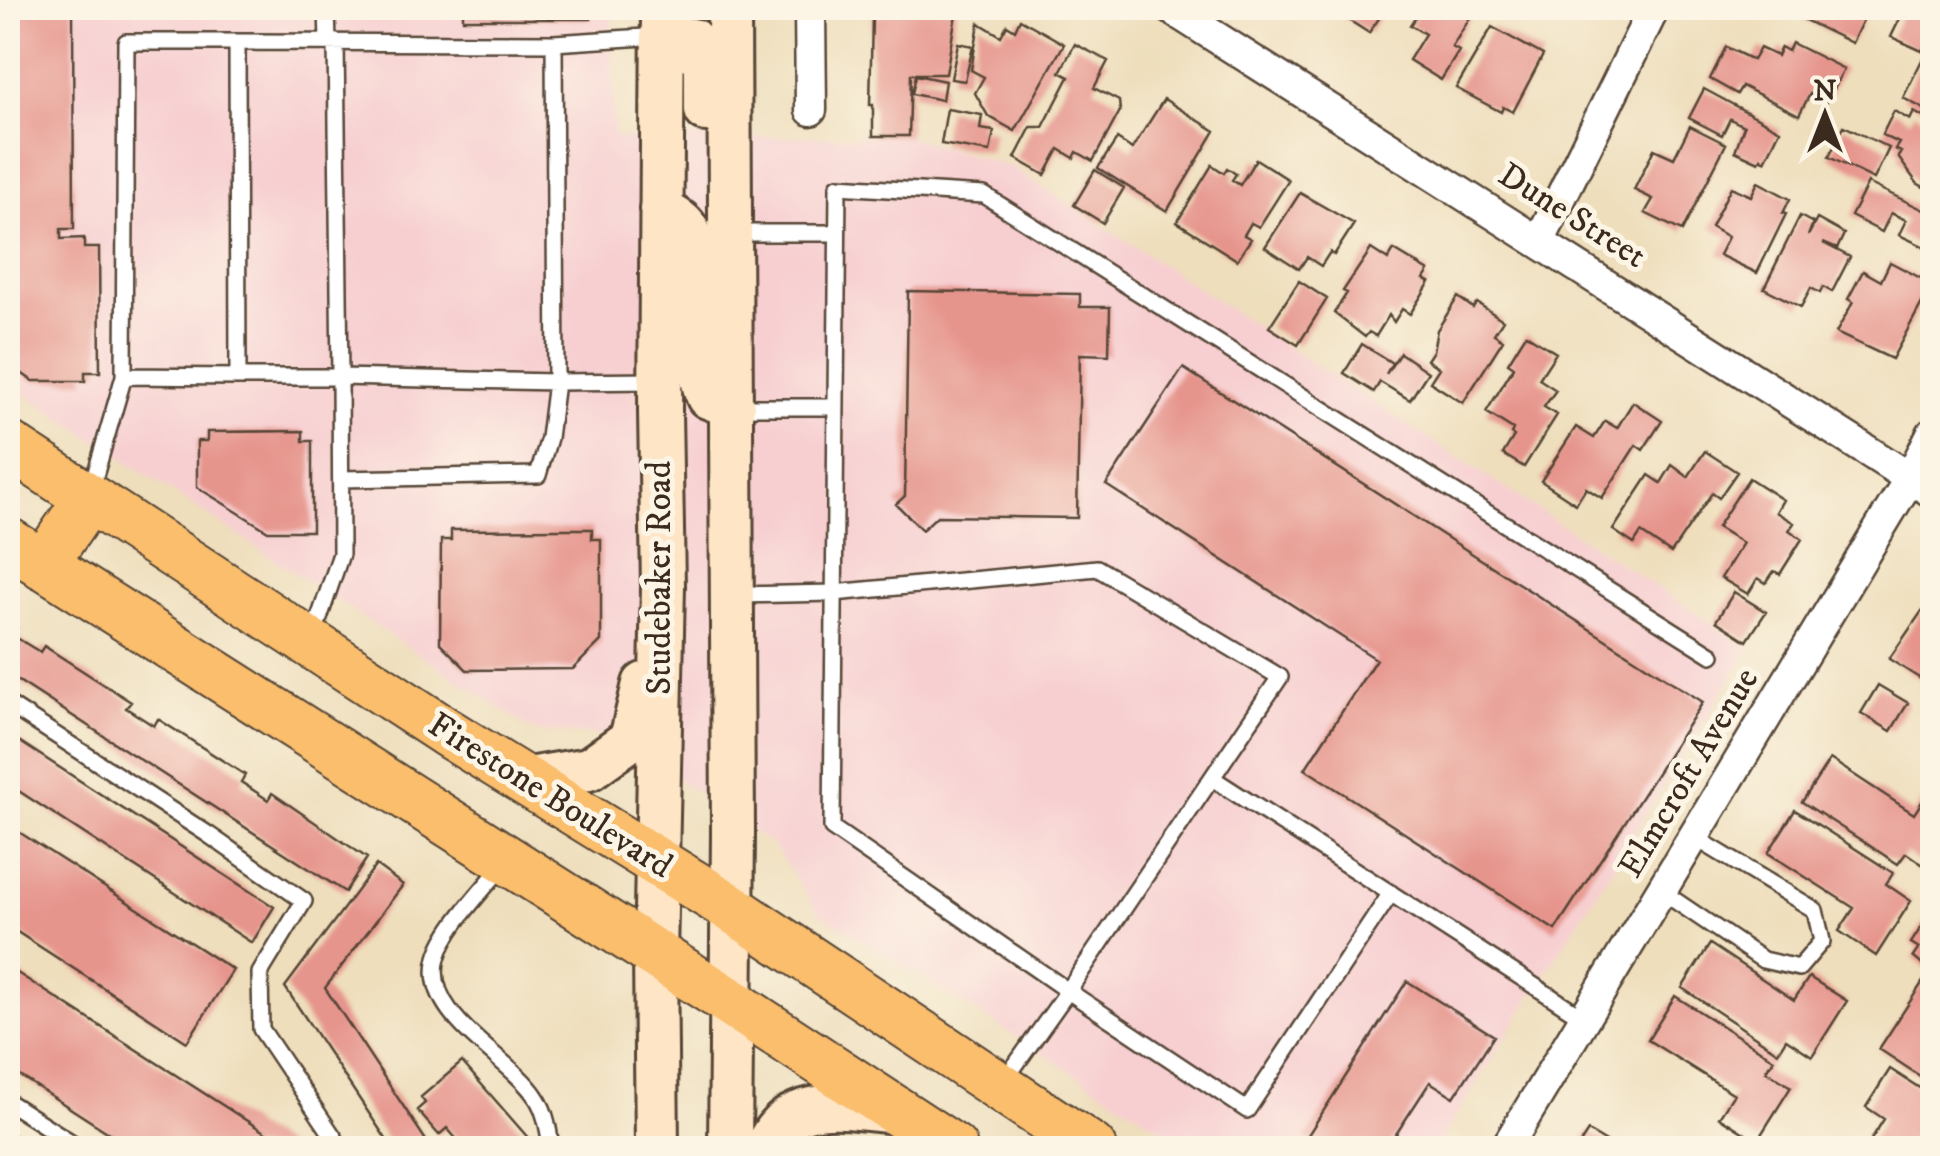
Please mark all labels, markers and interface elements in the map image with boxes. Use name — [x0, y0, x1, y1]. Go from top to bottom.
north arrow — [1775, 65, 1875, 165]
text: N — [1814, 74, 1837, 109]
street label: Dune Street — [1490, 153, 1654, 279]
street label: Studebaker Road — [638, 460, 682, 695]
street label: Elmcroft Avenue — [1609, 660, 1769, 886]
street label: Firestone Boulevard — [420, 703, 681, 889]

